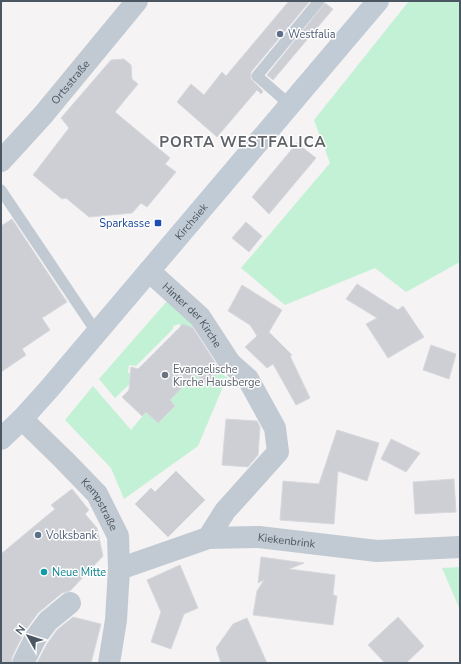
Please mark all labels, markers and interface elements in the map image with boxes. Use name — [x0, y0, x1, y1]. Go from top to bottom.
place label: Westfalia — [288, 27, 336, 42]
marker: Westfalia — [275, 29, 285, 39]
street label: Ortsstraße — [48, 57, 93, 108]
district label: PORTA WESTFALICA — [159, 132, 327, 152]
street label: Kirchsiek — [172, 200, 212, 243]
place label: Sparkasse — [99, 216, 150, 231]
marker: Sparkasse — [153, 218, 163, 228]
street label: Hinter der Kirche — [159, 279, 225, 351]
place label: Evangelische Kirche Hausberge — [173, 362, 261, 390]
marker: Evangelische Kirche Hausberge — [160, 370, 170, 380]
street label: Kempstraße — [77, 475, 121, 533]
place label: Volksbank — [45, 528, 97, 543]
marker: Volksbank — [33, 530, 43, 540]
street label: Kiekenbrink — [257, 530, 316, 552]
place label: Neue Mitte — [52, 565, 106, 580]
marker: Neue Mitte — [39, 567, 49, 577]
north arrow — [8, 616, 48, 656]
text: N — [12, 622, 29, 638]

